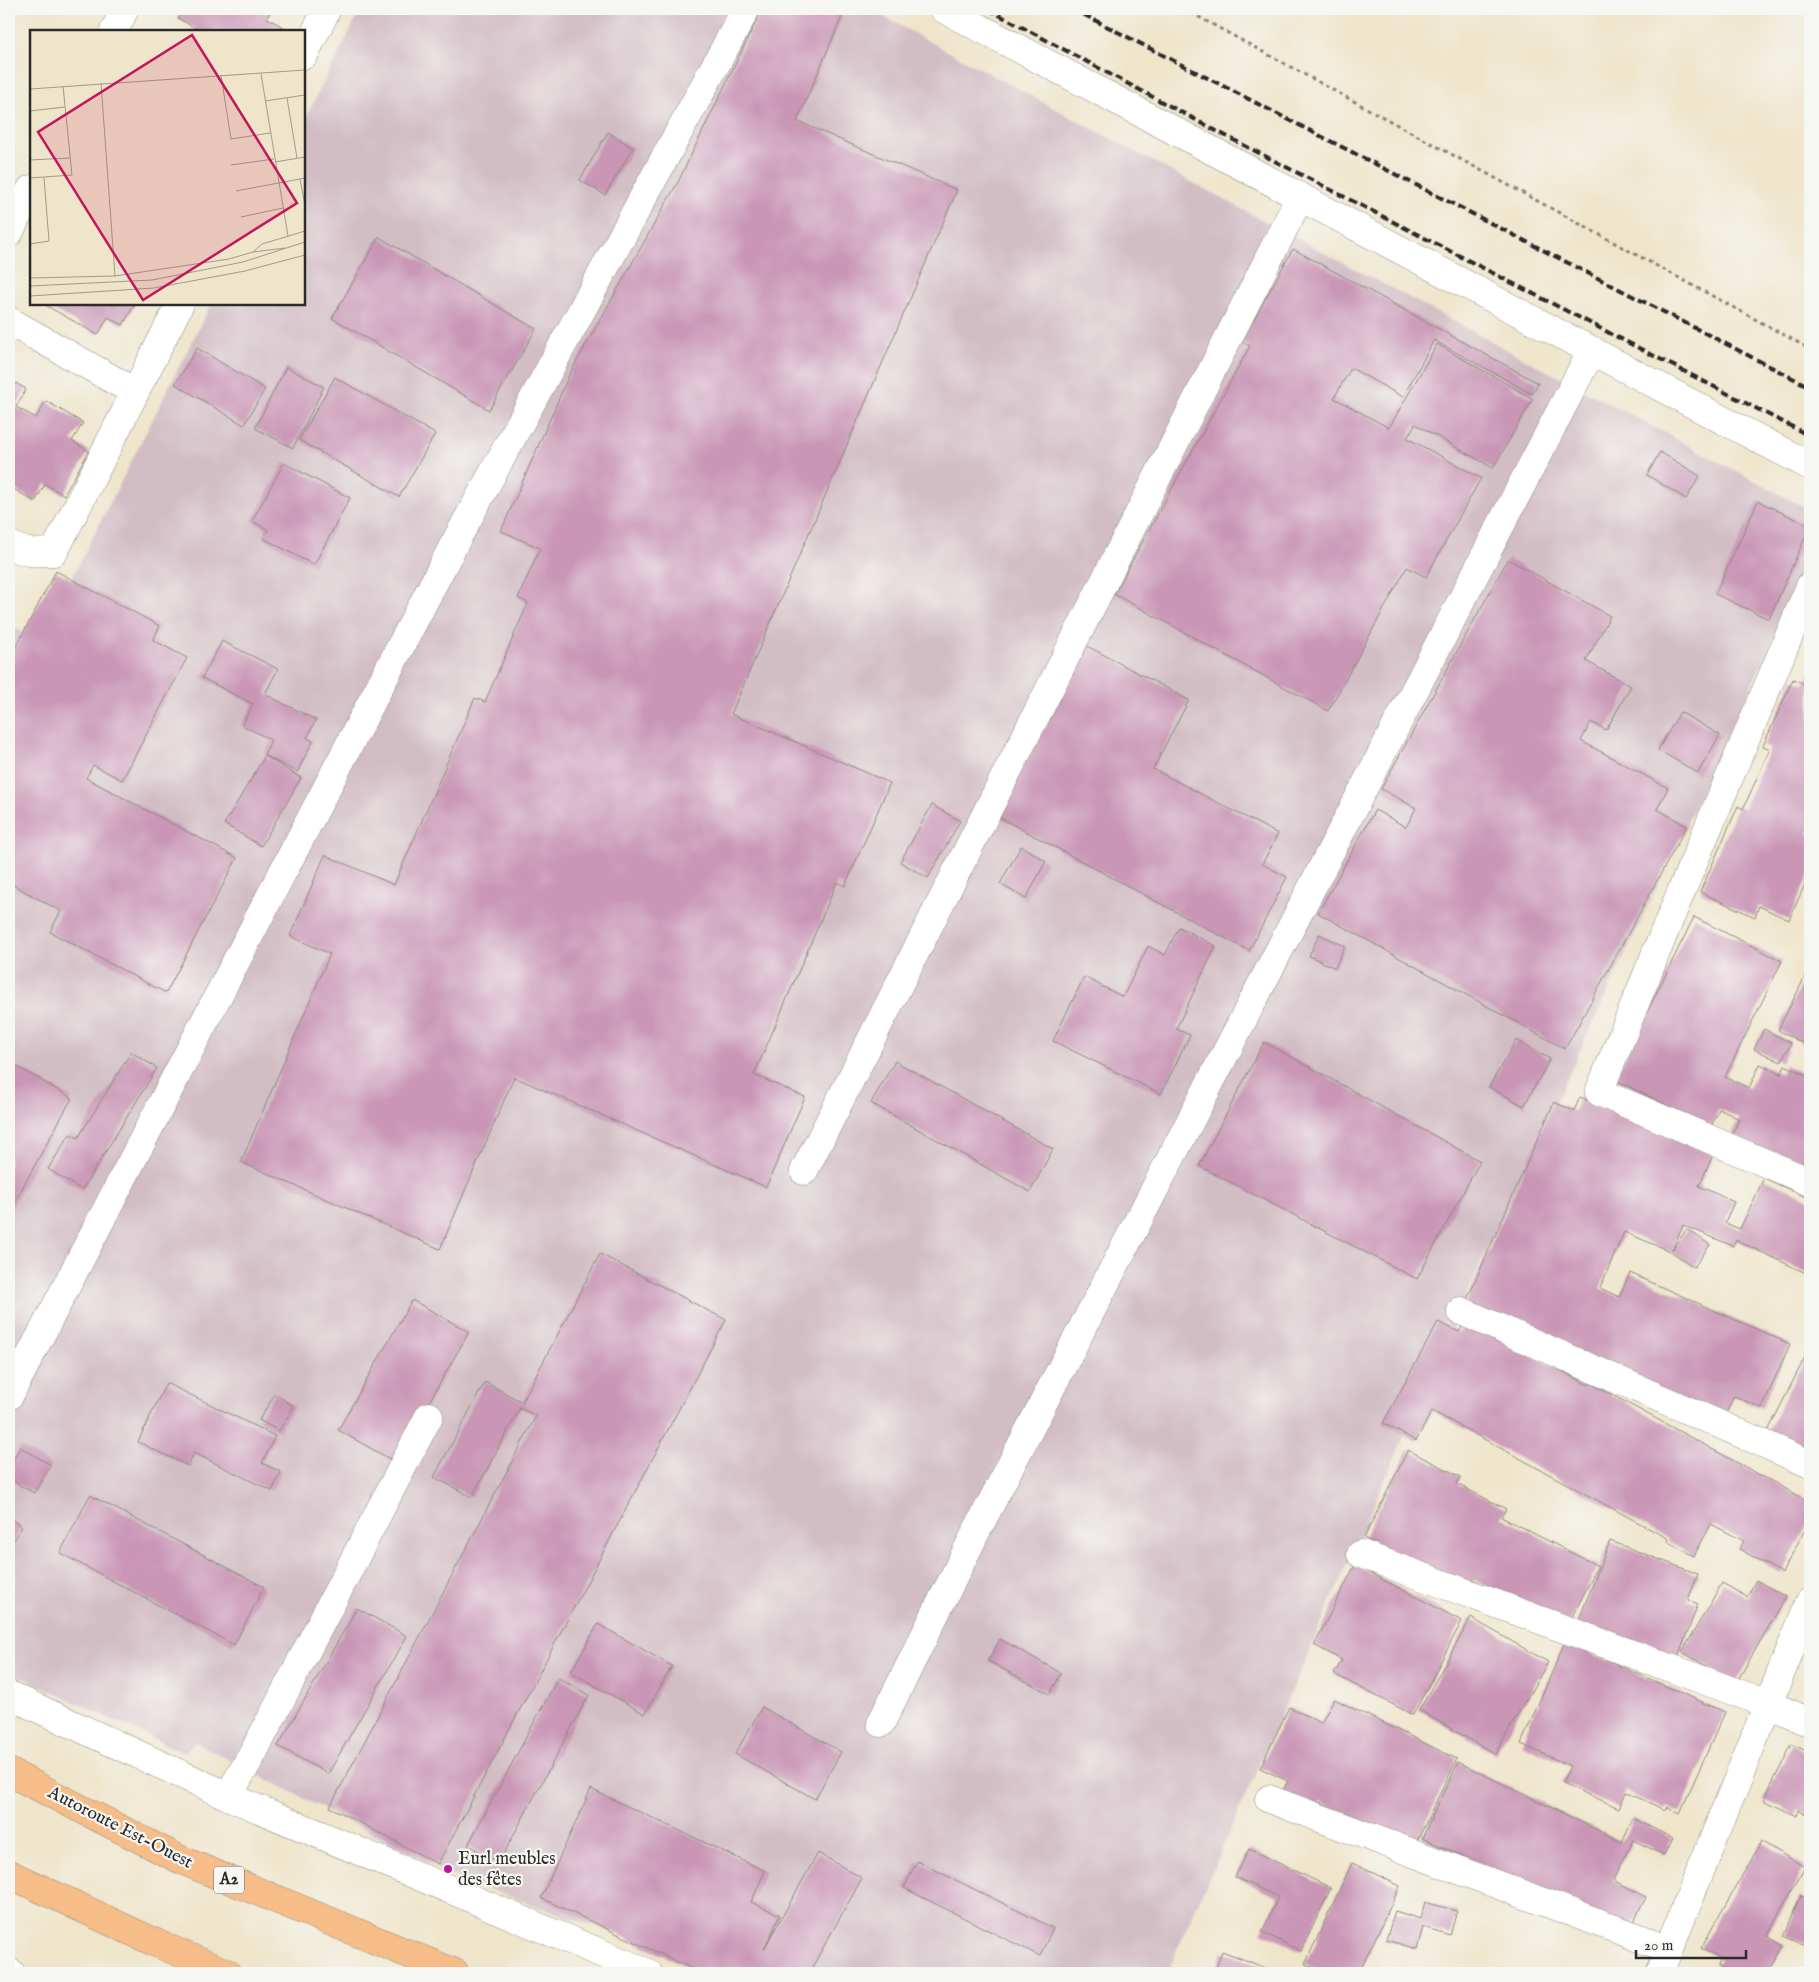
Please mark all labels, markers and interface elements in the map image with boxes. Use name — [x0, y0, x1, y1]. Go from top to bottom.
inset map — [30, 30, 305, 305]
street label: Autoroute Est-Ouest — [43, 1781, 196, 1874]
place label: Eurl meubles des fêtes — [458, 1848, 556, 1892]
marker: Eurl meubles des fêtes — [442, 1863, 454, 1875]
road number: A2 — [214, 1866, 244, 1894]
scale bar — [1636, 1927, 1746, 1959]
text: 20 m — [1644, 1936, 1674, 1955]

